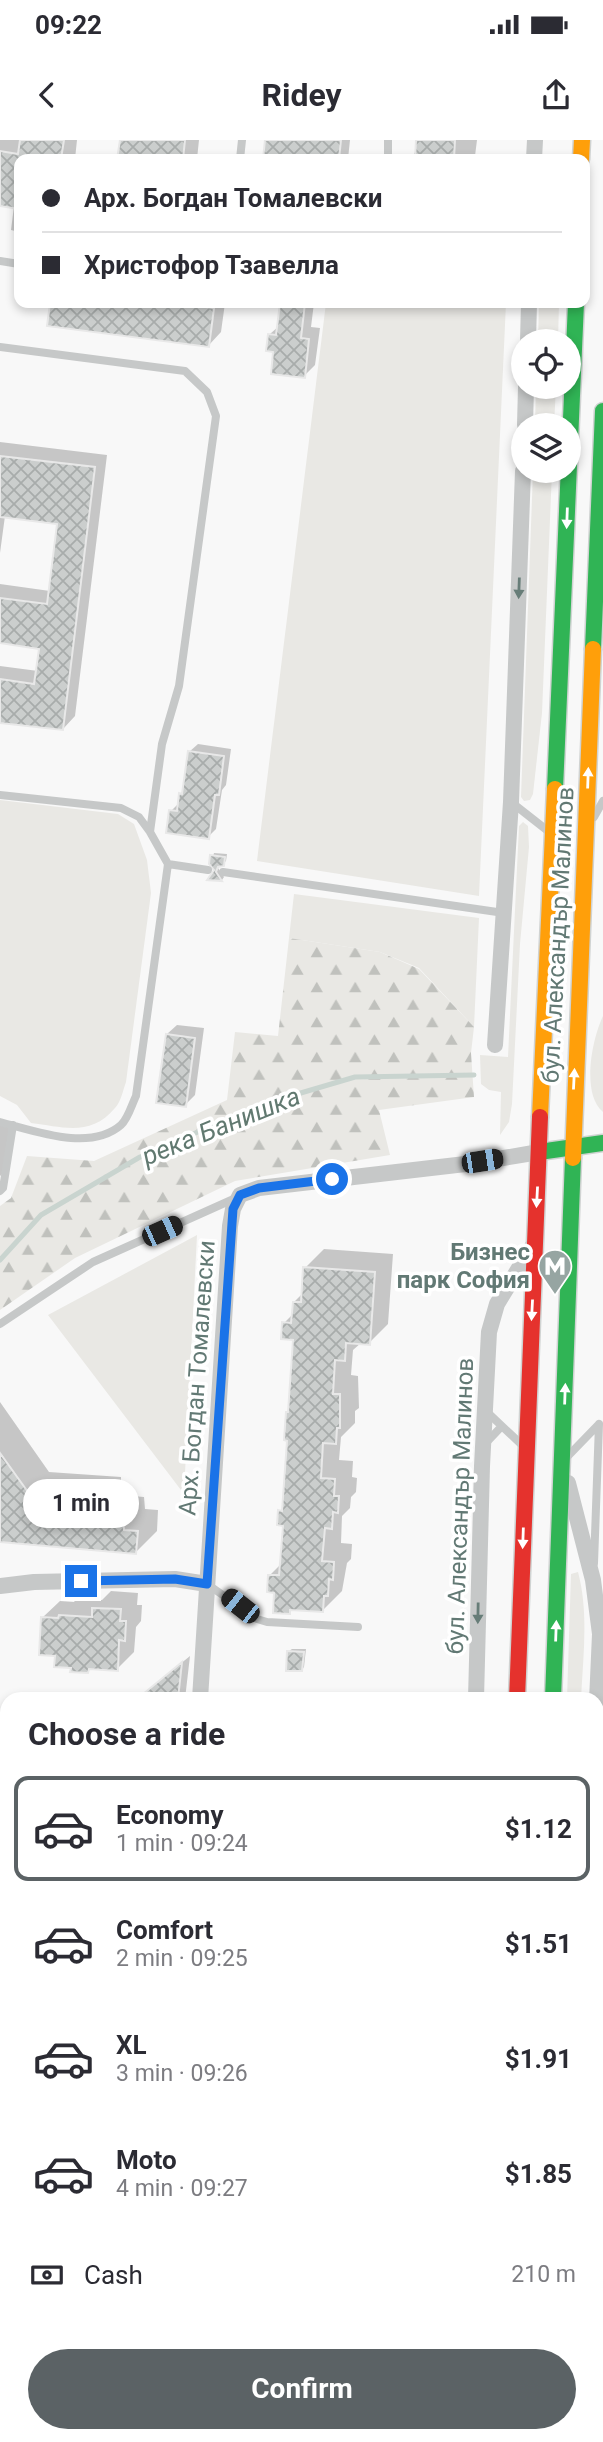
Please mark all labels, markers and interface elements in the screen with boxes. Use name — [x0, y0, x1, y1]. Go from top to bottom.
text: 09:22 — [35, 10, 102, 40]
icon: back — [28, 76, 66, 114]
text: Ridey — [261, 76, 342, 114]
icon: share — [537, 76, 575, 114]
text: Арх. Богдан Томалевски — [84, 183, 383, 213]
text: Христофор Тзавелла — [84, 250, 339, 280]
map controls — [511, 329, 581, 483]
button: locate — [511, 329, 581, 399]
button: layers — [511, 413, 581, 483]
one-way arrow — [562, 507, 573, 529]
one-way arrow — [514, 577, 525, 599]
one-way arrow — [582, 767, 593, 789]
street label: бул. Александър Малинов — [536, 786, 580, 1084]
one-way arrow — [569, 1068, 580, 1090]
water label: река Банишка — [137, 1081, 304, 1172]
car — [460, 1147, 505, 1175]
route start — [316, 1163, 348, 1195]
one-way arrow — [532, 1187, 543, 1209]
car — [139, 1213, 186, 1249]
place label: Бизнес парк София — [397, 1238, 530, 1294]
street label: Арх. Богдан Томалевски — [173, 1240, 221, 1516]
metro station icon: Бизнес парк София — [536, 1247, 574, 1296]
one-way arrow — [526, 1300, 537, 1322]
street label: бул. Александър Малинов — [441, 1357, 479, 1655]
one-way arrow — [559, 1383, 570, 1405]
callout: 1 min — [23, 1480, 139, 1528]
text: 1 min — [52, 1490, 110, 1517]
one-way arrow — [517, 1527, 528, 1549]
route end — [65, 1565, 97, 1597]
car — [217, 1585, 264, 1627]
one-way arrow — [472, 1602, 484, 1624]
one-way arrow — [550, 1620, 561, 1642]
text: Choose a ride — [28, 1715, 225, 1753]
icon: car — [32, 1797, 95, 1860]
text: Economy — [116, 1800, 223, 1830]
text: $1.12 — [505, 1814, 572, 1844]
text: 1 min · 09:24 — [116, 1830, 248, 1857]
icon: car — [32, 1912, 95, 1975]
text: Comfort — [116, 1915, 213, 1945]
text: $1.51 — [505, 1929, 572, 1959]
text: 2 min · 09:25 — [116, 1945, 248, 1972]
icon: car — [32, 2027, 95, 2090]
text: XL — [116, 2030, 147, 2060]
text: $1.91 — [505, 2044, 572, 2074]
text: 3 min · 09:26 — [116, 2060, 248, 2087]
icon: car — [32, 2142, 95, 2205]
text: Moto — [116, 2145, 177, 2175]
text: $1.85 — [505, 2159, 572, 2189]
text: 4 min · 09:27 — [116, 2175, 248, 2202]
icon: cash — [28, 2256, 66, 2294]
text: Cash — [84, 2260, 143, 2290]
text: 210 m — [511, 2261, 576, 2288]
button: Confirm — [28, 2349, 576, 2429]

